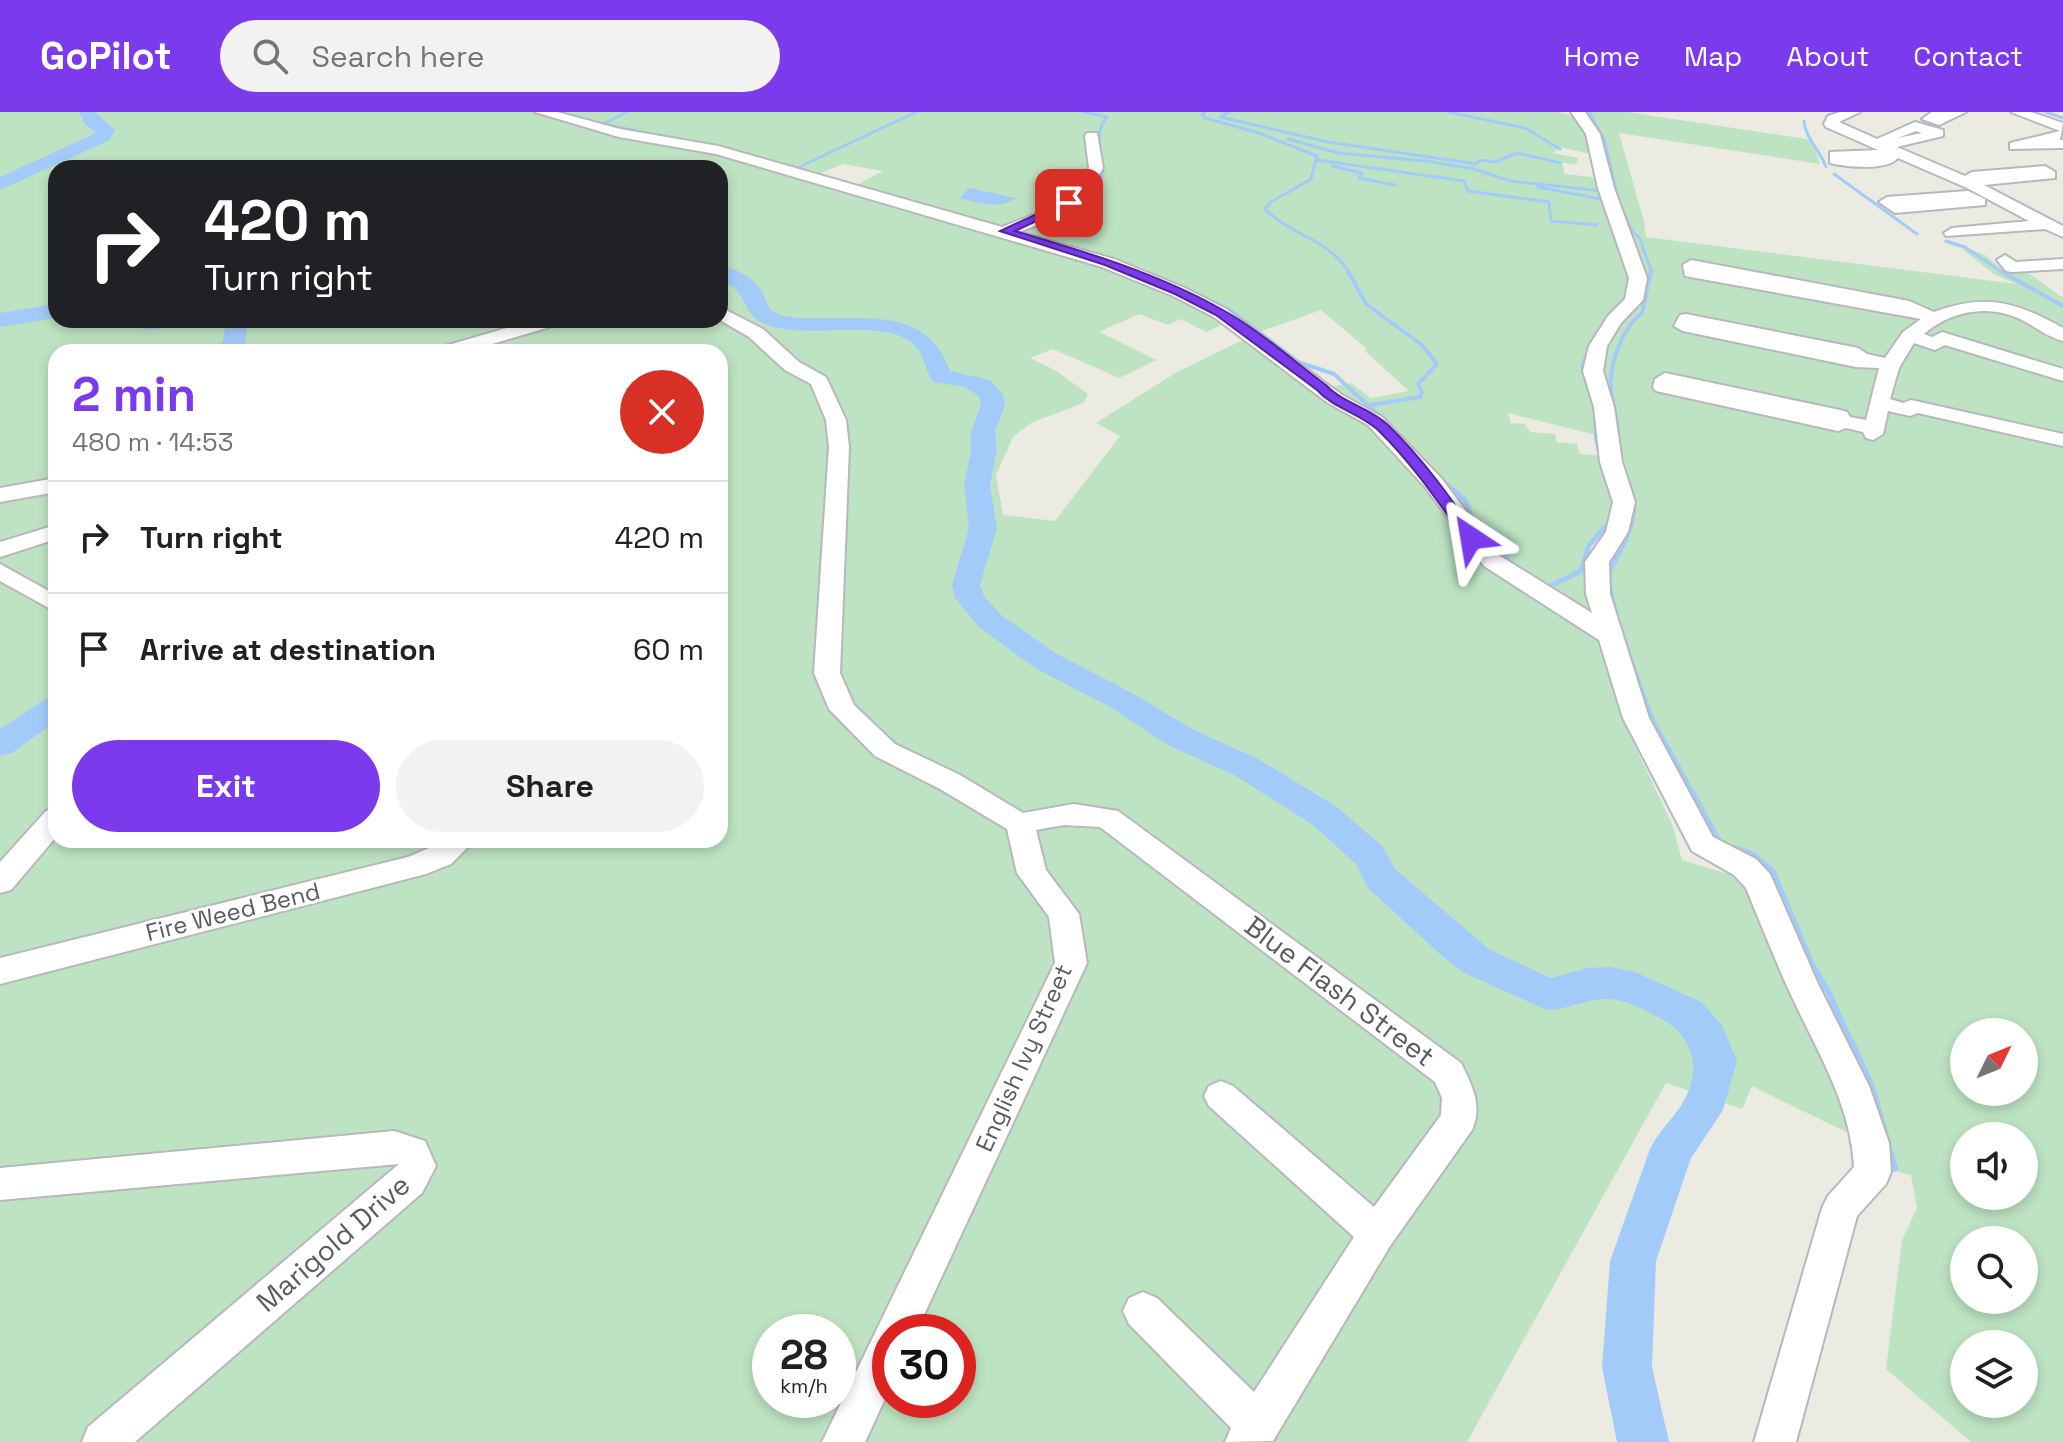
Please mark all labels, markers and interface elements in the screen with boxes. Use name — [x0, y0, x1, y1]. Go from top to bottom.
search box — [220, 20, 780, 92]
text: GoPilot — [40, 32, 172, 80]
icon: search — [248, 34, 292, 78]
text: Search here — [312, 37, 484, 76]
text: Home — [1564, 38, 1640, 74]
text: Map — [1684, 38, 1742, 74]
text: About — [1786, 38, 1869, 74]
text: Contact — [1913, 38, 2023, 74]
pin — [1035, 169, 1103, 237]
icon: arrive — [1047, 181, 1091, 225]
text: 420 m — [204, 185, 371, 256]
icon: right — [72, 192, 176, 296]
text: Turn right — [204, 255, 373, 301]
text: 2 min — [72, 364, 196, 425]
button: close — [620, 370, 704, 454]
text: 480 m · 14:53 — [72, 425, 233, 459]
position arrow — [1429, 496, 1513, 580]
icon: right — [72, 515, 116, 559]
text: Turn right — [140, 518, 283, 557]
text: 420 m — [614, 518, 704, 557]
icon: arrive — [72, 627, 116, 671]
text: Arrive at destination — [140, 630, 436, 669]
text: 60 m — [633, 630, 704, 669]
button: Exit — [72, 740, 380, 832]
button: Share — [396, 740, 704, 832]
street label: Fire Weed Bend — [142, 875, 323, 948]
street label: Blue Flash Street — [1238, 908, 1442, 1074]
street label: English Ivy Street — [968, 959, 1079, 1156]
north arrow — [1950, 1018, 2038, 1106]
map controls — [1950, 1018, 2038, 1418]
button: sound — [1950, 1122, 2038, 1210]
street label: Marigold Drive — [249, 1166, 417, 1320]
button: search — [1950, 1226, 2038, 1314]
speed limit sign: 30 — [872, 1314, 976, 1418]
text: 28 — [780, 1330, 828, 1381]
button: layers — [1950, 1330, 2038, 1418]
text: km/h — [780, 1373, 828, 1399]

